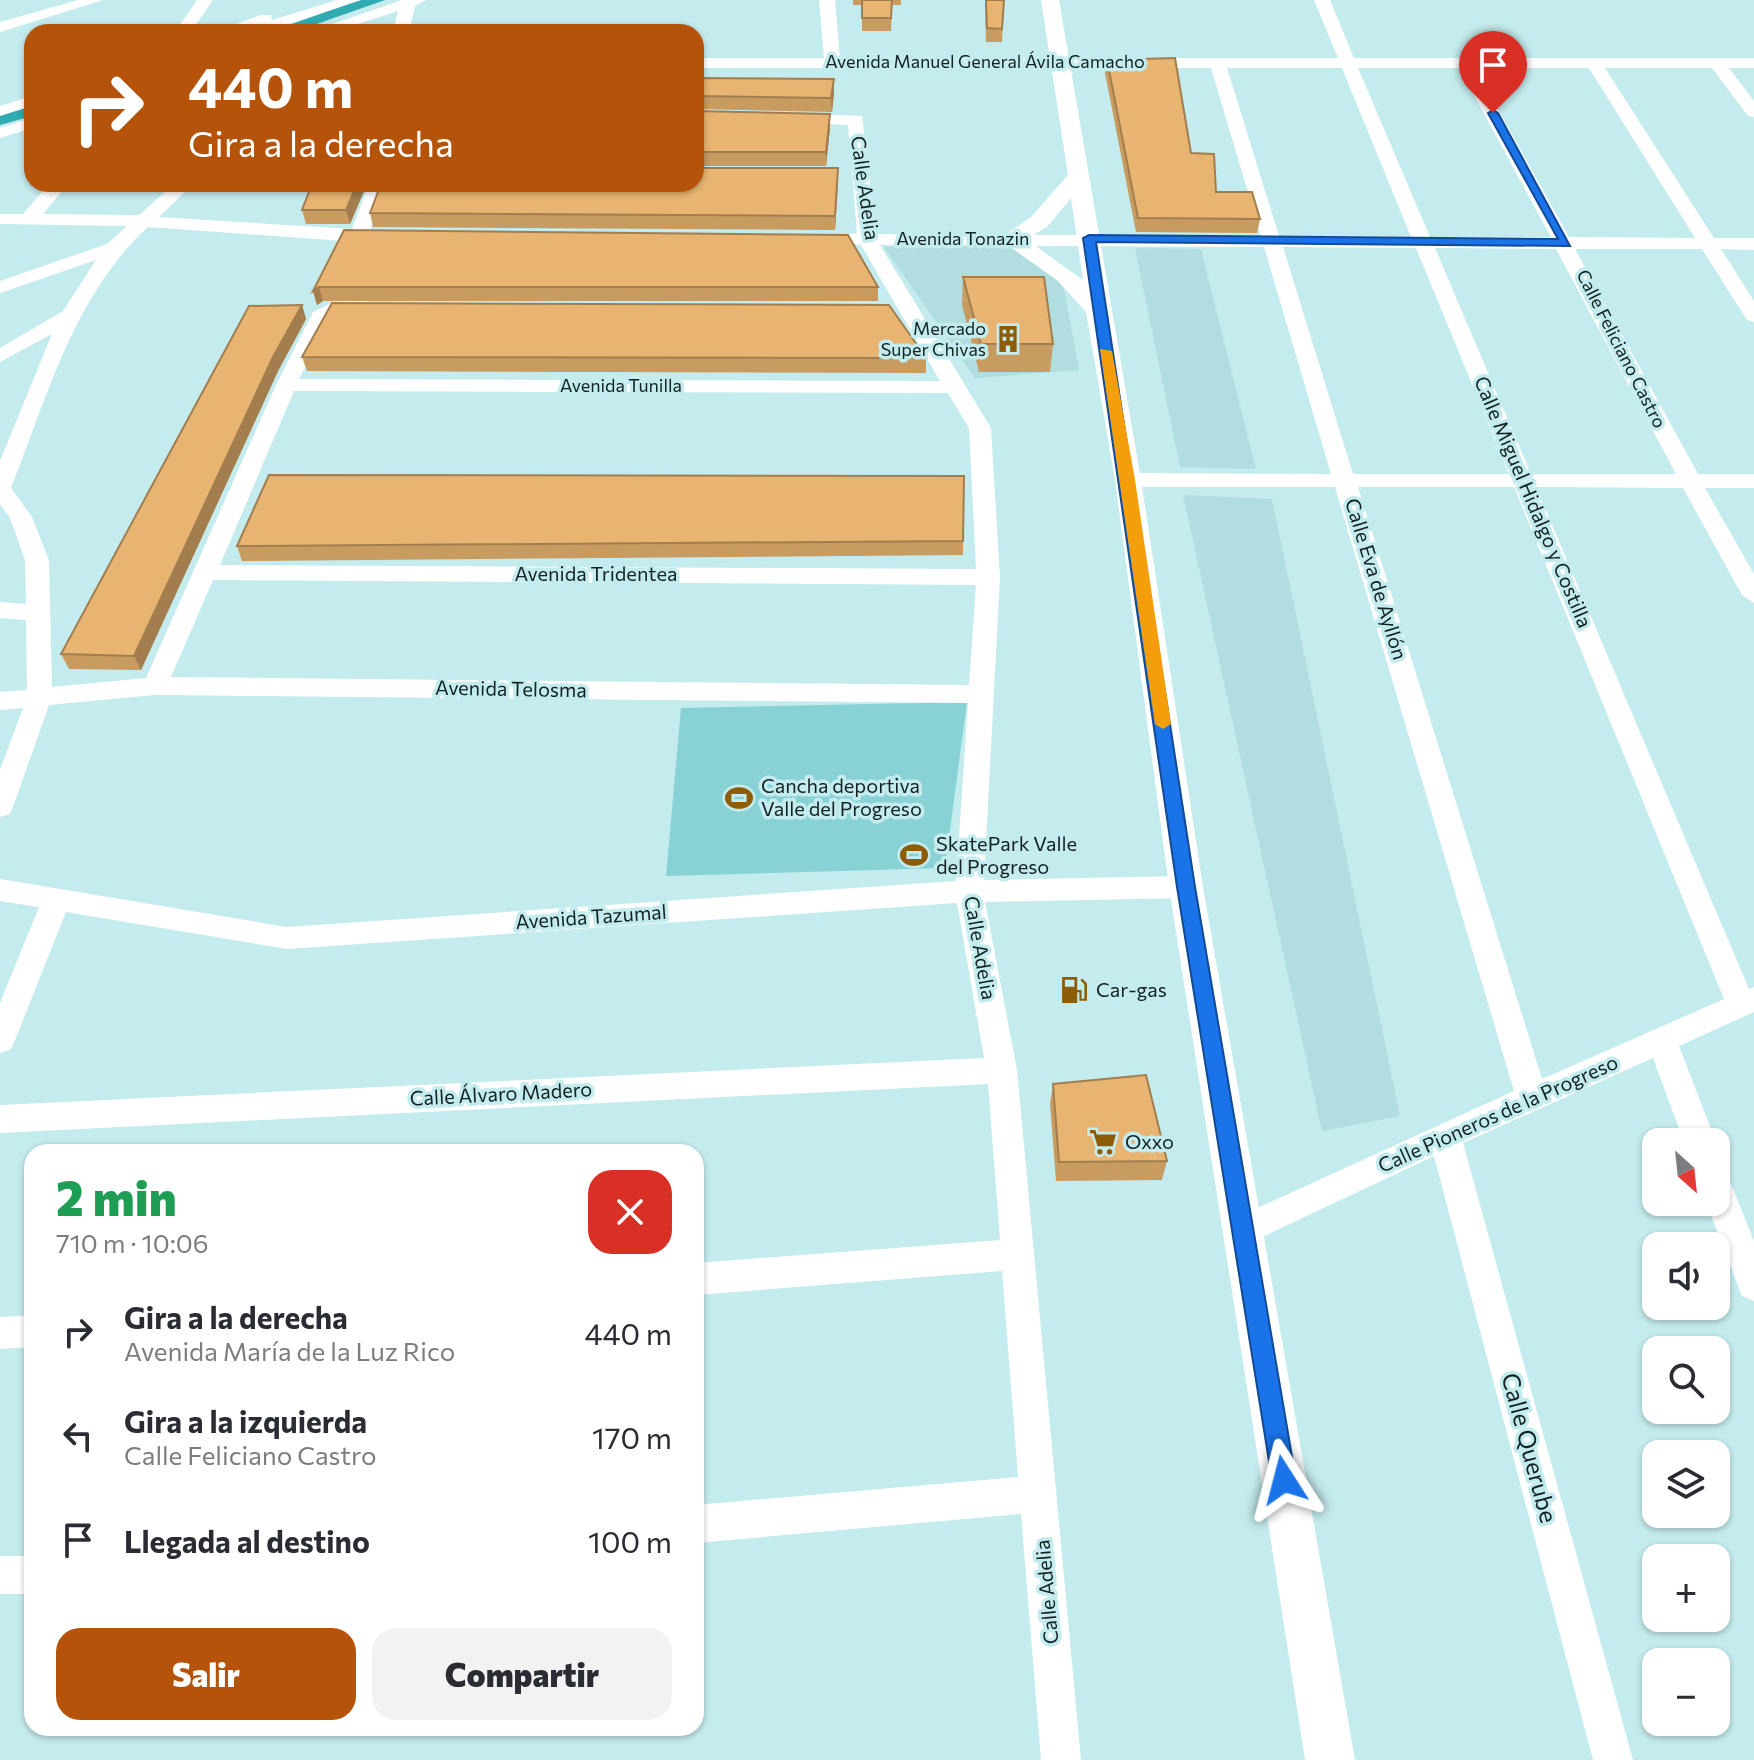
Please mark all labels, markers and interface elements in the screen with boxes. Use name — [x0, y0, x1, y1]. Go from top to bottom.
pin — [1459, 31, 1527, 113]
icon: arrive — [1471, 43, 1515, 87]
street label: Avenida Manuel General Ávila Camacho — [825, 50, 1145, 72]
text: 440 m — [188, 51, 353, 120]
icon: right — [56, 56, 160, 160]
text: Gira a la derecha — [188, 120, 454, 164]
street label: Calle Adelia — [847, 134, 885, 241]
street label: Avenida Tonazin — [897, 227, 1029, 249]
street label: Calle Feliciano Castro — [1572, 266, 1671, 431]
place label: Mercado Super Chivas — [881, 317, 986, 360]
building icon: Mercado Super Chivas — [993, 324, 1023, 354]
street label: Calle Miguel Hidalgo y Costilla — [1470, 372, 1598, 631]
street label: Avenida Tunilla — [560, 374, 682, 396]
street label: Calle Eva de Ayllón — [1341, 495, 1413, 662]
street label: Avenida Tridentea — [515, 561, 677, 585]
street label: Avenida Telosma — [435, 675, 587, 701]
place label: Cancha deportiva Valle del Progreso — [761, 773, 922, 820]
sports icon: Cancha deportiva Valle del Progreso — [724, 783, 754, 813]
place label: SkatePark Valle del Progreso — [936, 831, 1077, 878]
sports icon: SkatePark Valle del Progreso — [899, 840, 929, 870]
street label: Calle Adelia — [960, 894, 1002, 1002]
street label: Avenida Tazumal — [514, 899, 667, 933]
fuel station icon: Car-gas — [1059, 975, 1089, 1005]
place label: Car-gas — [1096, 977, 1167, 1001]
street label: Calle Pioneros de la Progreso — [1374, 1049, 1621, 1177]
street label: Calle Álvaro Madero — [409, 1076, 593, 1110]
supermarket icon: Oxxo — [1088, 1127, 1118, 1157]
north arrow — [1642, 1128, 1730, 1216]
map controls — [1642, 1128, 1730, 1736]
place label: Oxxo — [1125, 1129, 1174, 1153]
text: 2 min — [56, 1167, 177, 1226]
button: close — [588, 1170, 672, 1254]
text: 710 m · 10:06 — [56, 1227, 209, 1258]
button: sound — [1642, 1232, 1730, 1320]
text: Gira a la derecha — [124, 1298, 348, 1335]
icon: right — [56, 1310, 100, 1354]
text: 440 m — [585, 1314, 672, 1351]
text: Avenida María de la Luz Rico — [124, 1335, 455, 1366]
button: search — [1642, 1336, 1730, 1424]
street label: Calle Querube — [1497, 1369, 1564, 1526]
text: Gira a la izquierda — [124, 1402, 367, 1439]
icon: left — [56, 1414, 100, 1458]
text: 170 m — [592, 1418, 672, 1455]
position arrow — [1242, 1438, 1326, 1522]
text: Calle Feliciano Castro — [124, 1439, 377, 1470]
button: layers — [1642, 1440, 1730, 1528]
icon: arrive — [56, 1518, 100, 1562]
text: Llegada al destino — [124, 1522, 370, 1559]
text: 100 m — [588, 1522, 672, 1559]
street label: Calle Adelia — [1029, 1539, 1063, 1645]
button: + — [1642, 1544, 1730, 1632]
button: Salir — [56, 1628, 356, 1720]
button: Compartir — [372, 1628, 672, 1720]
button: − — [1642, 1648, 1730, 1736]

